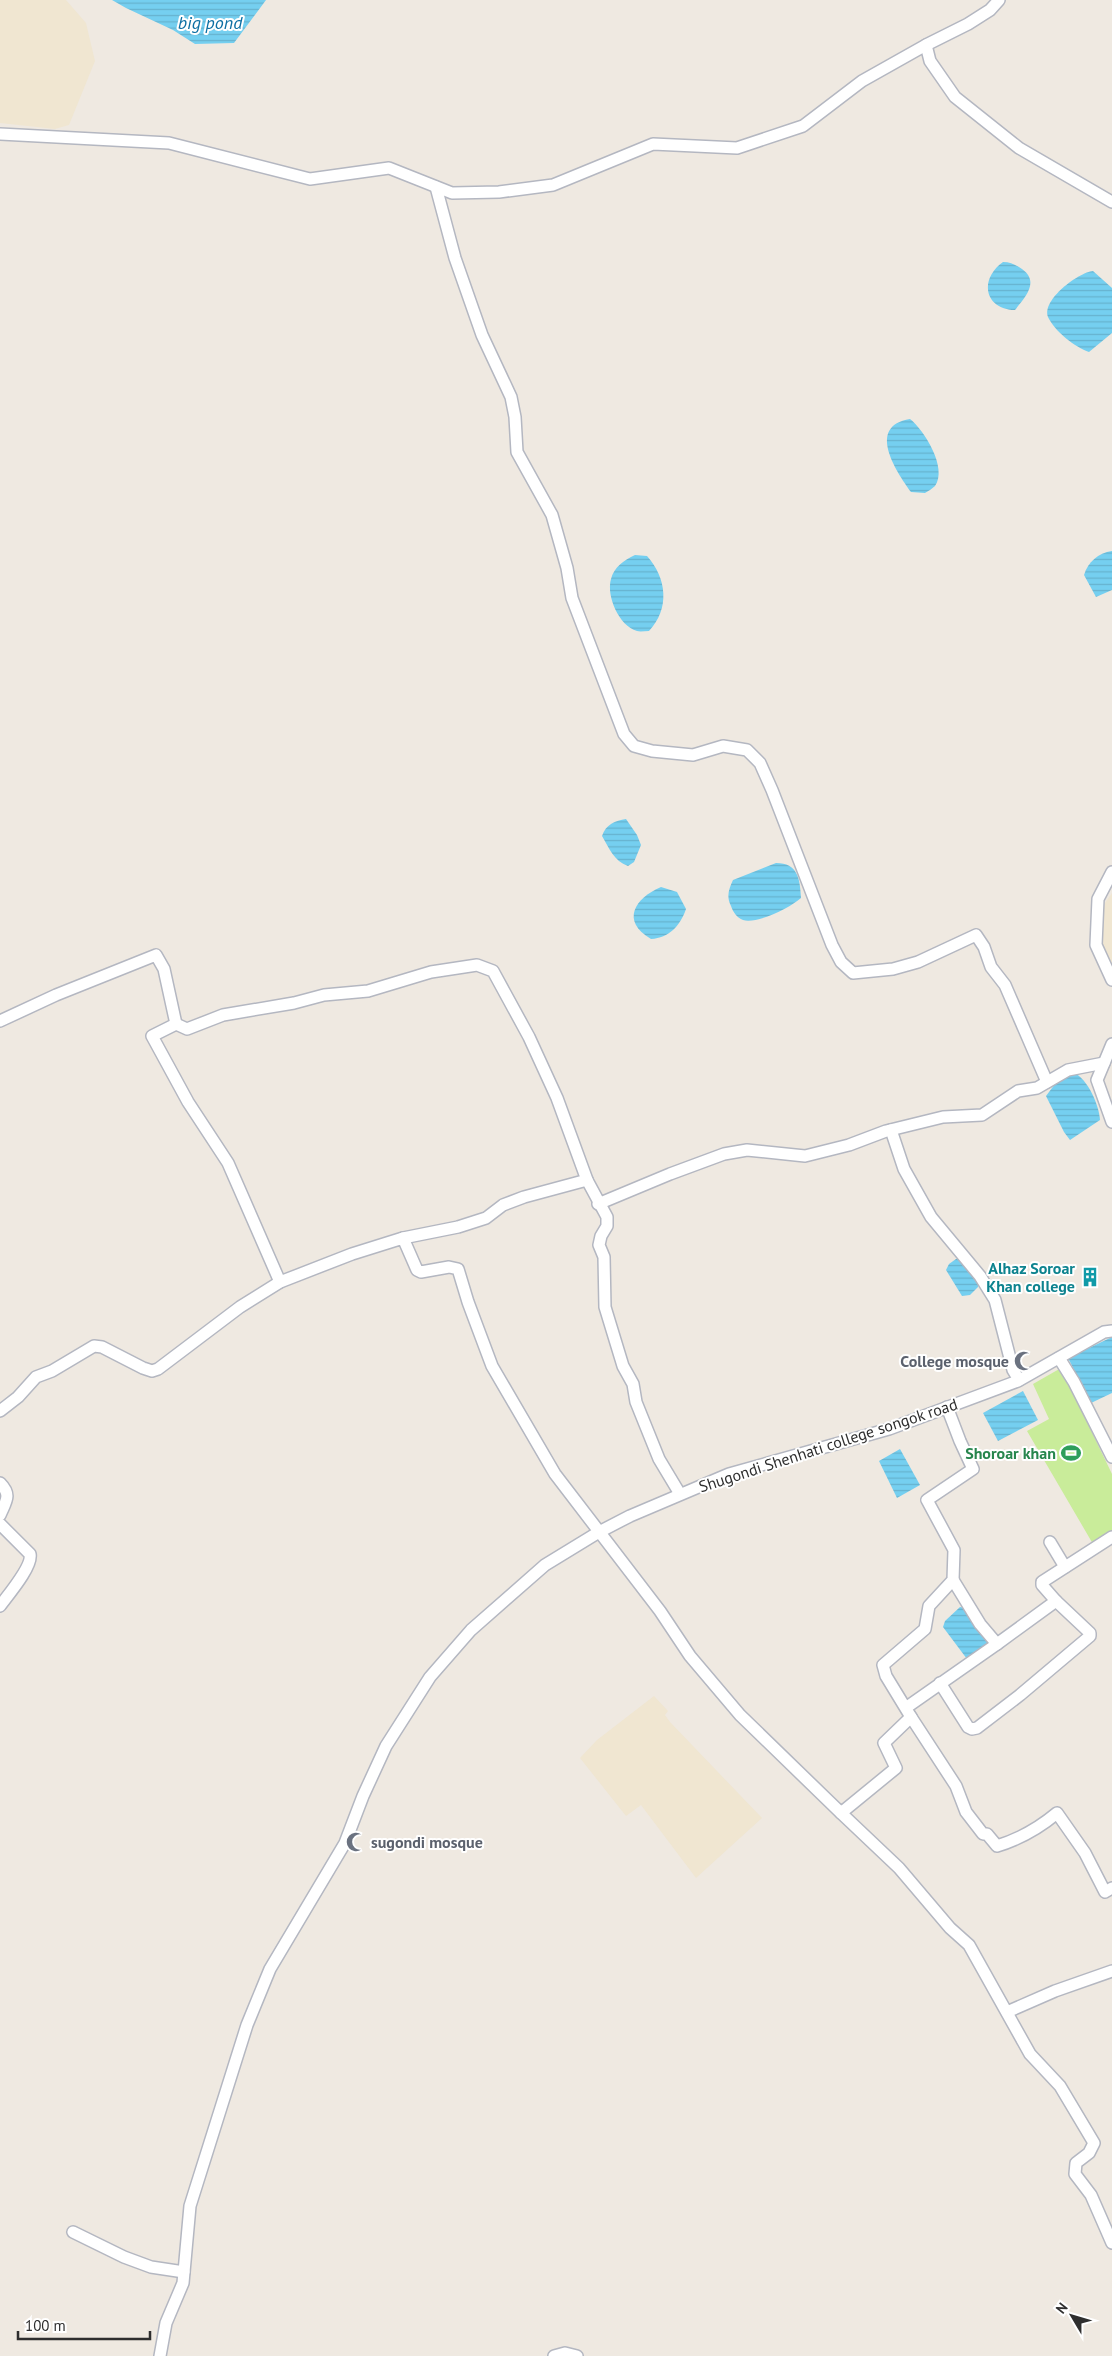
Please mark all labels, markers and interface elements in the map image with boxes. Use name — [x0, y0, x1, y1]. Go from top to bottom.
water label: big pond — [178, 11, 243, 34]
place label: Alhaz Soroar Khan college — [986, 1258, 1075, 1296]
building icon: Alhaz Soroar Khan college — [1079, 1266, 1101, 1288]
mosque icon: College mosque — [1013, 1350, 1035, 1372]
place label: College mosque — [900, 1351, 1009, 1371]
street label: Shugondi Shenhati college songok road — [696, 1394, 960, 1496]
sports icon: Shoroar khan — [1060, 1442, 1082, 1464]
place label: Shoroar khan — [965, 1443, 1056, 1463]
mosque icon: sugondi mosque — [345, 1831, 367, 1853]
place label: sugondi mosque — [371, 1832, 483, 1852]
north arrow — [1047, 2291, 1097, 2341]
text: N — [1052, 2299, 1072, 2317]
scale bar — [18, 2308, 150, 2340]
text: 100 m — [25, 2316, 66, 2335]

